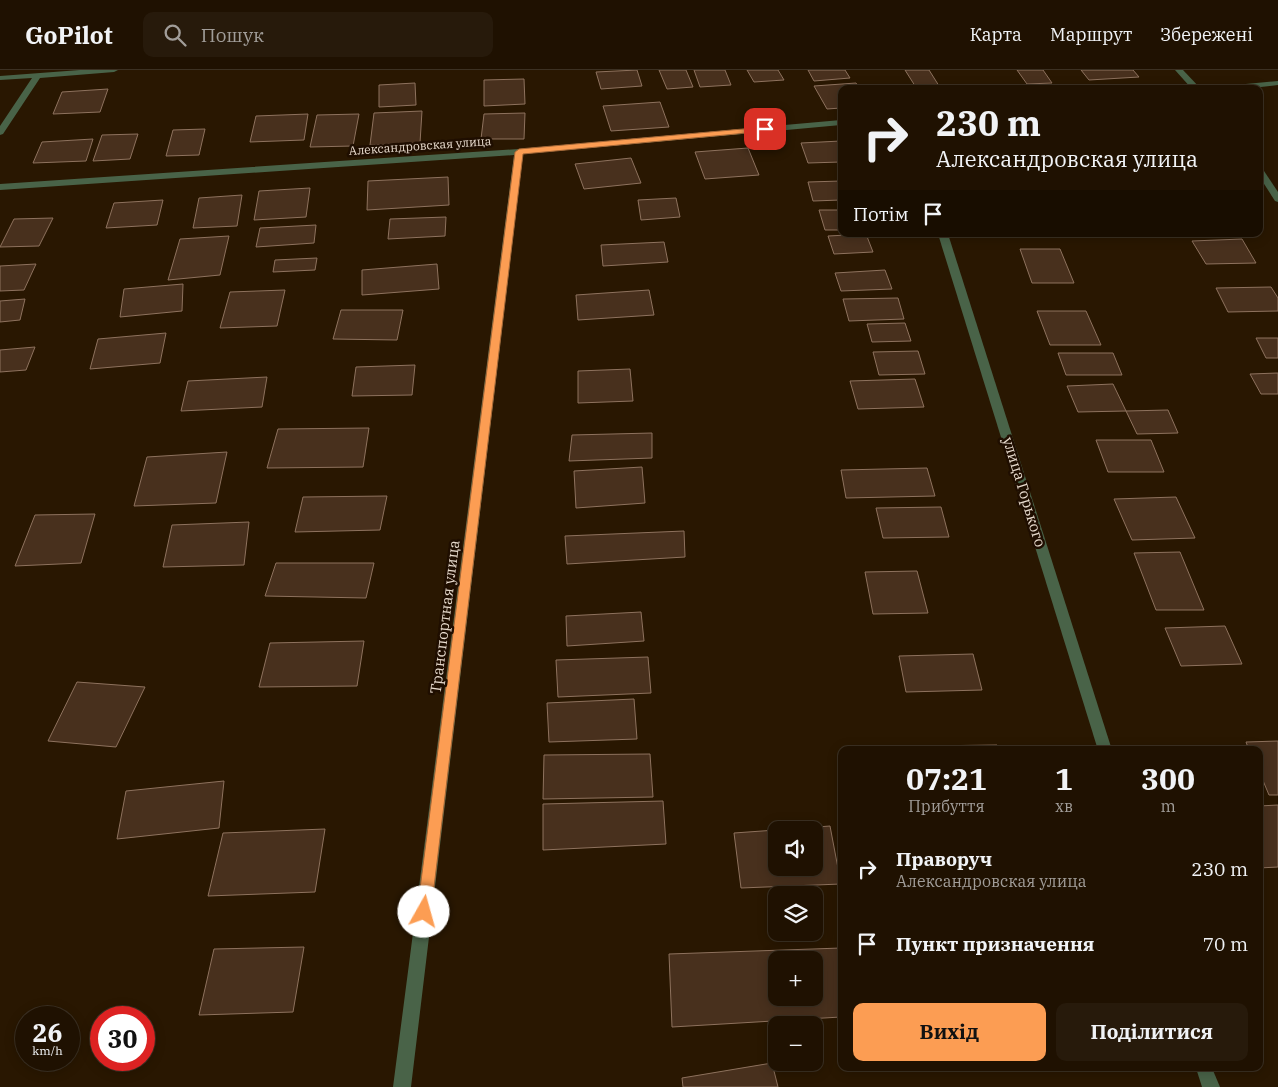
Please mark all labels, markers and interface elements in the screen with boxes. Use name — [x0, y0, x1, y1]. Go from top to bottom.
search box — [143, 12, 493, 57]
text: GoPilot — [25, 19, 113, 51]
icon: search — [161, 21, 189, 49]
text: Пошук — [201, 23, 264, 47]
text: Карта — [970, 23, 1022, 46]
text: Маршрут — [1050, 23, 1132, 46]
text: Збережені — [1160, 23, 1253, 46]
text: 230 m — [936, 100, 1041, 146]
icon: right — [853, 105, 918, 170]
pin — [744, 108, 786, 150]
icon: arrive — [751, 115, 779, 143]
street label: Александровская улица — [348, 133, 492, 158]
text: Александровская улица — [936, 144, 1198, 173]
icon: arrive — [919, 200, 947, 228]
text: Потім — [853, 202, 909, 226]
street label: улица Горького — [999, 434, 1050, 549]
street label: Транспортная улица — [426, 539, 463, 695]
text: 07:21 — [906, 759, 987, 798]
text: 1 — [1055, 759, 1073, 798]
text: 300 — [1141, 759, 1195, 798]
text: Прибуття — [908, 796, 985, 816]
text: хв — [1055, 796, 1073, 816]
text: m — [1160, 796, 1176, 816]
map controls — [768, 821, 823, 1071]
button: sound — [768, 821, 823, 876]
text: Праворуч — [896, 847, 992, 871]
icon: right — [853, 855, 881, 883]
text: 230 m — [1191, 857, 1248, 881]
text: Александровская улица — [896, 871, 1087, 891]
position arrow — [397, 885, 449, 937]
button: layers — [768, 886, 823, 941]
icon: arrive — [853, 930, 881, 958]
text: Пункт призначення — [896, 932, 1094, 956]
text: 70 m — [1203, 932, 1248, 956]
button: + — [768, 951, 823, 1006]
button: Вихід — [853, 1003, 1046, 1061]
button: Поділитися — [1056, 1003, 1248, 1061]
speed limit sign: 30 — [90, 1006, 155, 1071]
text: 26 — [32, 1016, 63, 1049]
button: − — [768, 1016, 823, 1071]
text: km/h — [32, 1043, 63, 1058]

